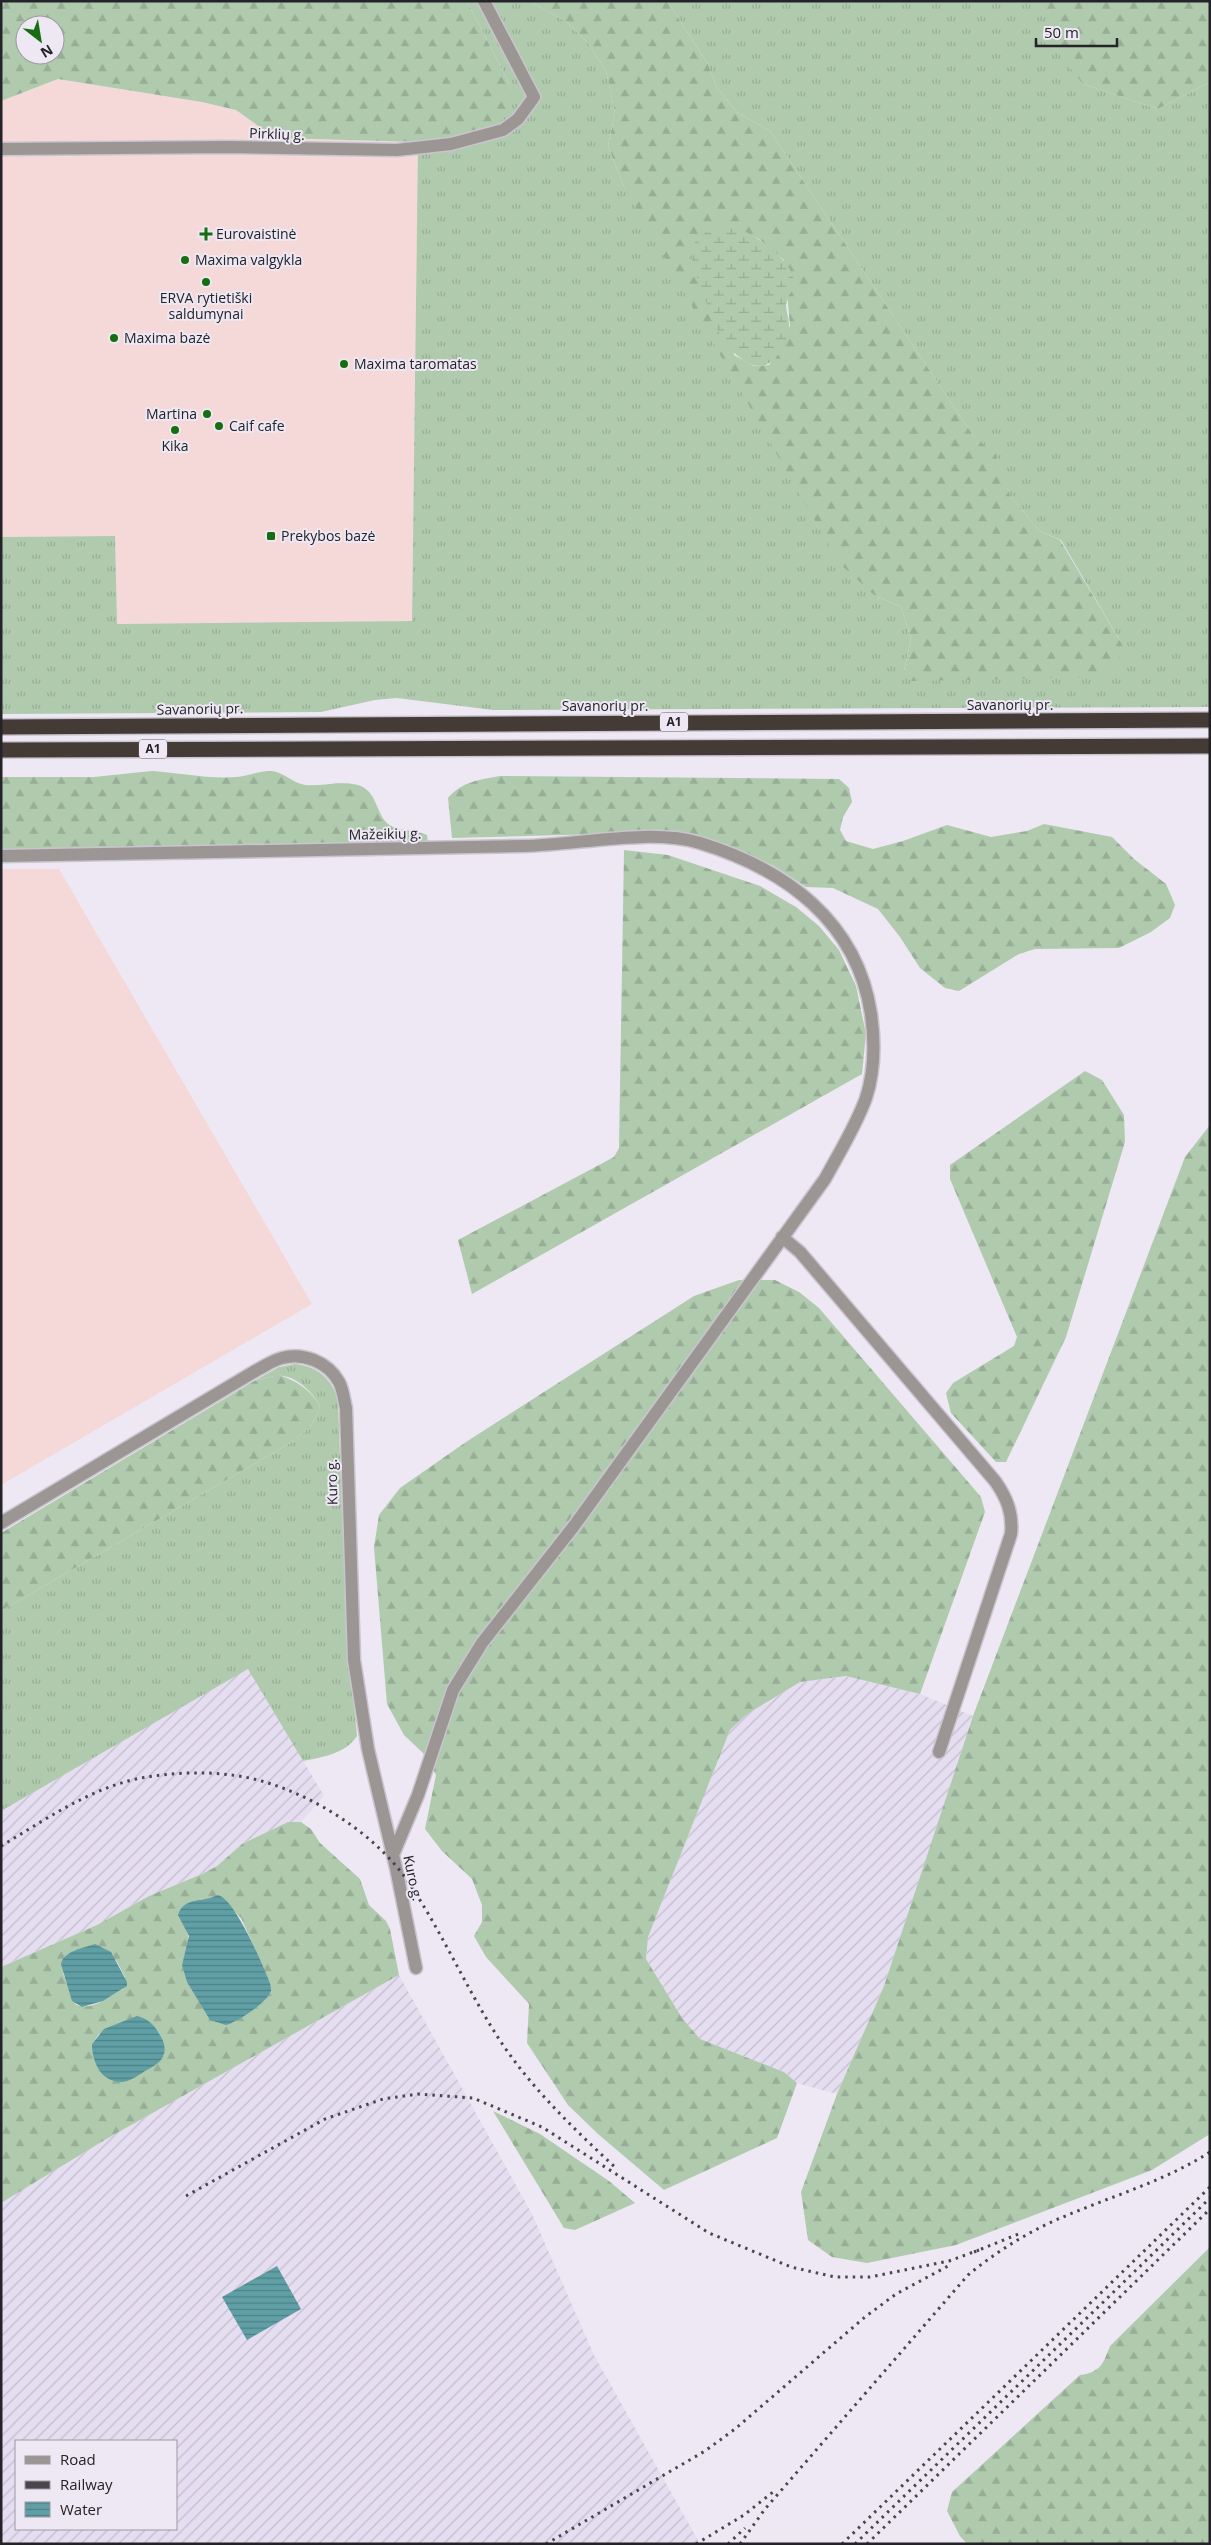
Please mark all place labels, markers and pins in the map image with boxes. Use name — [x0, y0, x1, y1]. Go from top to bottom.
place label: Eurovaistinė — [216, 224, 297, 243]
marker: Eurovaistinė — [200, 228, 212, 240]
place label: Maxima valgykla — [195, 250, 302, 269]
marker: Maxima valgykla — [179, 254, 191, 266]
marker: ERVA rytietiški saldumynai — [200, 276, 212, 288]
place label: ERVA rytietiški saldumynai — [160, 288, 252, 323]
place label: Maxima bazė — [124, 328, 211, 347]
marker: Maxima bazė — [108, 332, 120, 344]
place label: Maxima taromatas — [354, 354, 477, 373]
marker: Maxima taromatas — [338, 358, 350, 370]
place label: Martina — [146, 404, 197, 423]
marker: Martina — [201, 408, 213, 420]
place label: Caif cafe — [229, 416, 285, 435]
marker: Caif cafe — [213, 420, 225, 432]
marker: Kika — [169, 424, 181, 436]
place label: Kika — [161, 436, 189, 455]
place label: Prekybos bazė — [281, 526, 376, 545]
marker: Prekybos bazė — [265, 530, 277, 542]

